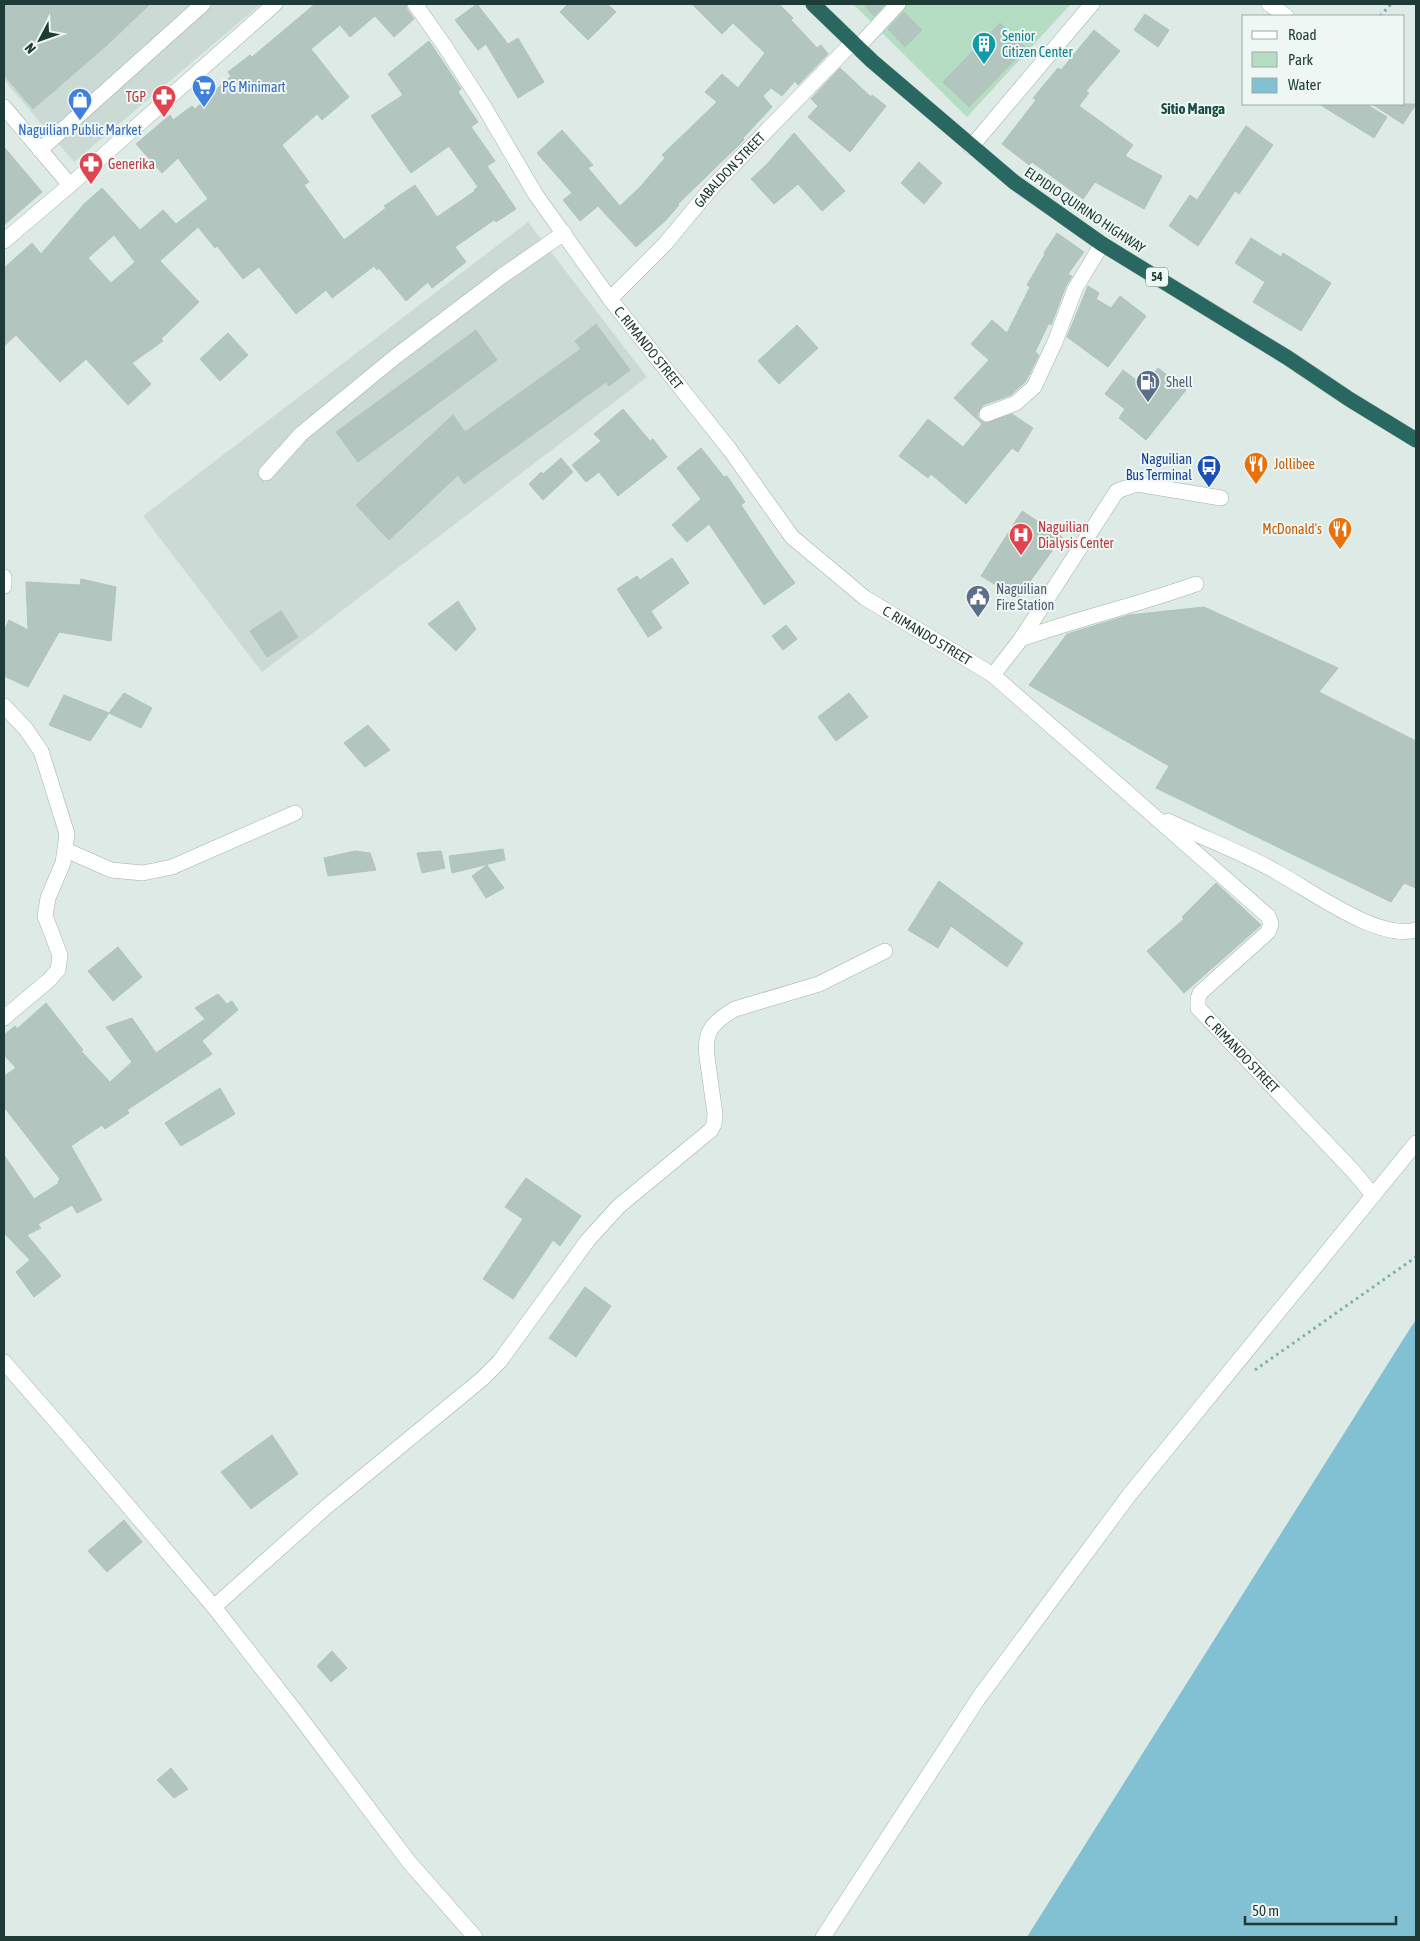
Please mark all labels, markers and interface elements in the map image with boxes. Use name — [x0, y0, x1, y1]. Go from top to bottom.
north arrow — [15, 15, 65, 65]
legend — [1242, 15, 1405, 105]
text: Road — [1288, 26, 1317, 43]
place label: Senior Citizen Center — [1002, 28, 1073, 60]
building icon: Senior Citizen Center — [971, 31, 997, 65]
text: N — [21, 40, 39, 57]
text: Park — [1288, 51, 1313, 68]
supermarket icon: PG Minimart — [191, 74, 217, 108]
text: Water — [1288, 76, 1321, 93]
place label: PG Minimart — [222, 79, 285, 95]
pharmacy icon: TGP — [151, 84, 177, 118]
shop icon: Naguilian Public Market — [67, 87, 93, 121]
place label: TGP — [126, 89, 146, 105]
district label: Sitio Manga — [1161, 100, 1225, 117]
place label: Naguilian Public Market — [18, 122, 142, 138]
street label: GABALDON STREET — [691, 129, 768, 211]
pharmacy icon: Generika — [78, 151, 104, 185]
place label: Generika — [108, 156, 155, 172]
street label: ELPIDIO QUIRINO HIGHWAY — [1022, 164, 1149, 257]
road number: 54 — [1146, 268, 1168, 286]
street label: C. RIMANDO STREET — [611, 303, 686, 392]
fuel station icon: Shell — [1135, 369, 1161, 403]
place label: Shell — [1166, 374, 1193, 390]
place label: Naguilian Bus Terminal — [1126, 451, 1192, 483]
restaurant icon: Jollibee — [1243, 451, 1269, 485]
bus stop icon: Naguilian Bus Terminal — [1196, 454, 1222, 488]
place label: Jollibee — [1274, 456, 1315, 472]
restaurant icon: McDonald's — [1327, 516, 1353, 550]
place label: Naguilian Dialysis Center — [1038, 519, 1115, 551]
place label: McDonald's — [1262, 521, 1322, 537]
hospital icon: Naguilian Dialysis Center — [1008, 522, 1034, 556]
place label: Naguilian Fire Station — [996, 581, 1054, 613]
public building icon: Naguilian Fire Station — [965, 584, 991, 618]
street label: C. RIMANDO STREET — [880, 602, 974, 668]
street label: C. RIMANDO STREET — [1201, 1012, 1282, 1096]
scale bar — [1245, 1894, 1396, 1926]
text: 50 m — [1252, 1902, 1279, 1919]

